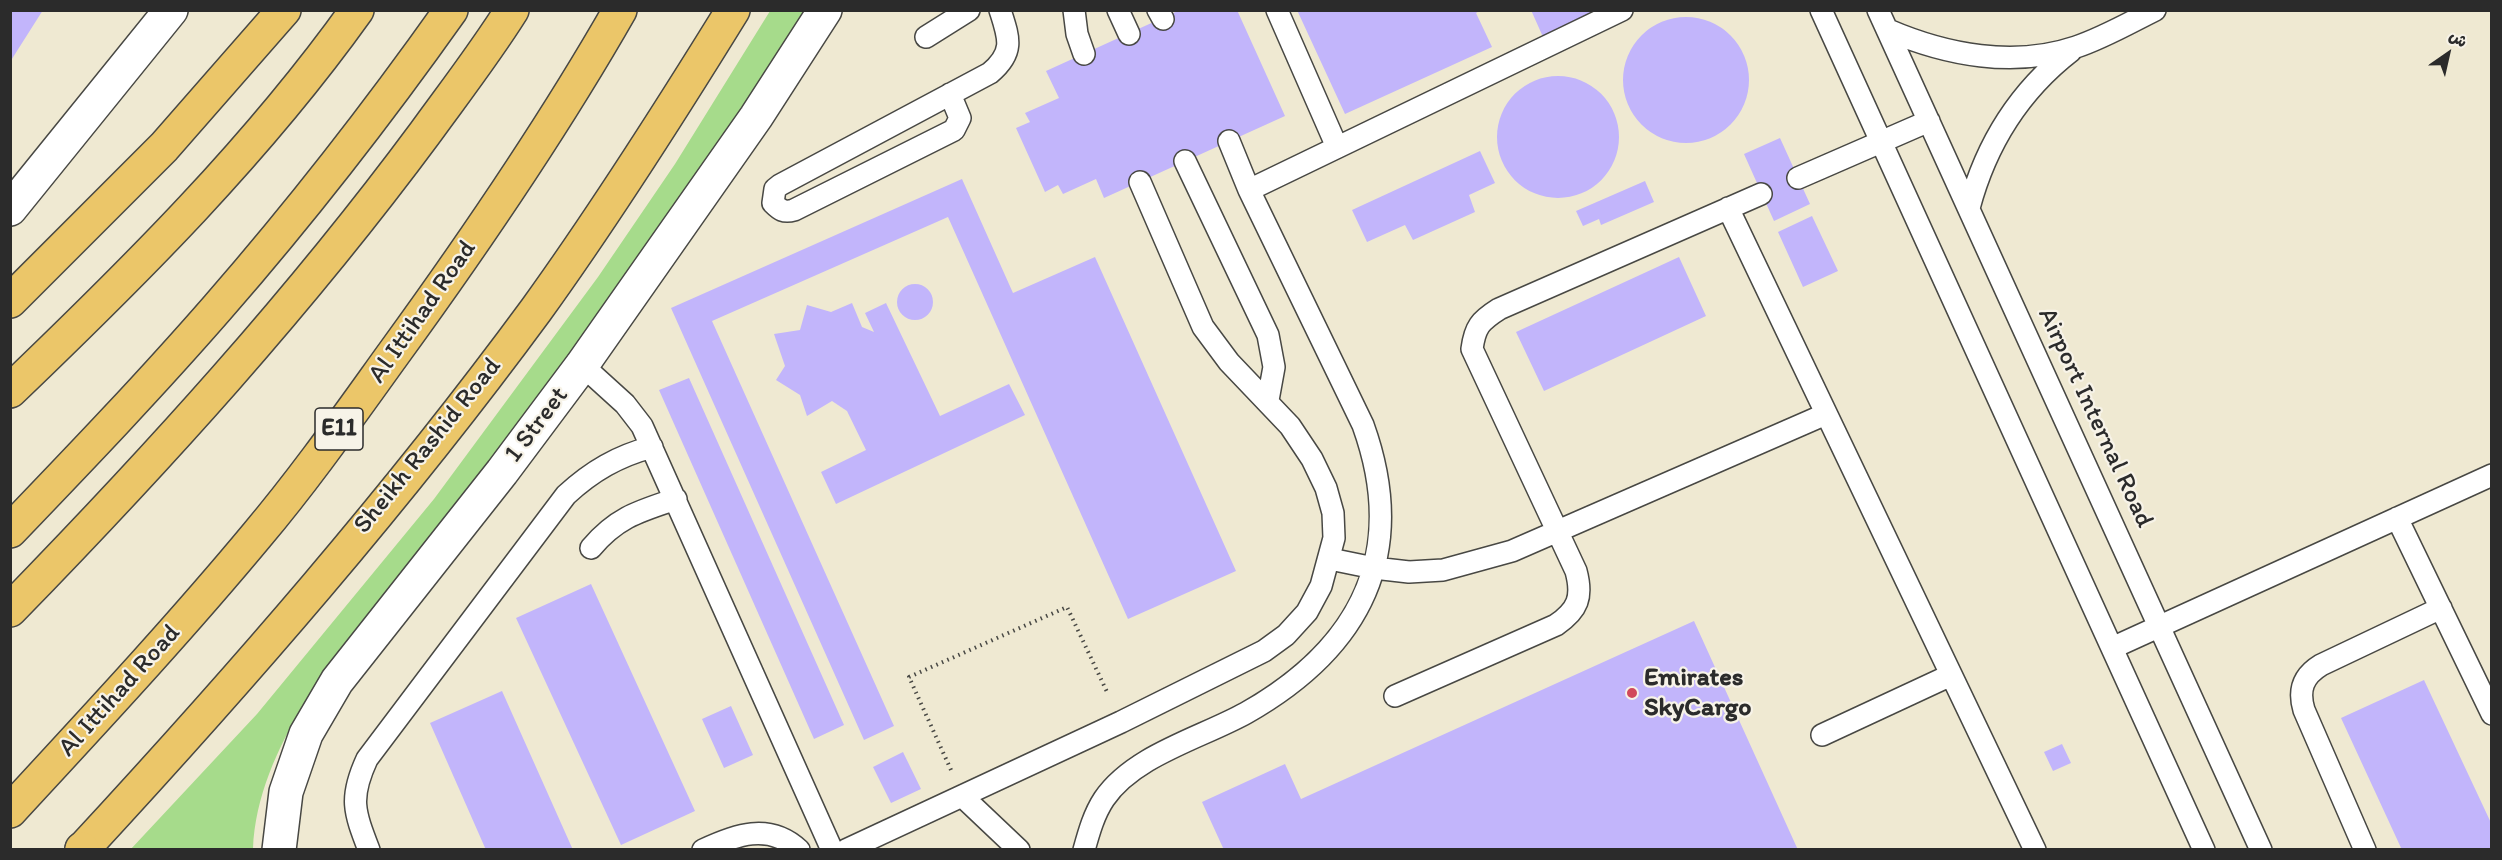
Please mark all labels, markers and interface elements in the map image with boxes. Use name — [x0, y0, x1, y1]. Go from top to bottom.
north arrow — [2418, 24, 2478, 84]
text: ش — [2446, 26, 2471, 51]
street label: Al Ittihad Road — [362, 235, 484, 389]
street label: Airport Internal Road — [2030, 303, 2160, 533]
street label: Sheikh Rashid Road — [347, 352, 509, 540]
street label: 1 Street — [498, 381, 576, 469]
road number: E11 — [315, 408, 363, 450]
street label: Al Ittihad Road — [52, 618, 188, 764]
place label: Emirates SkyCargo — [1644, 662, 1751, 724]
marker: Emirates SkyCargo — [1625, 686, 1639, 700]

